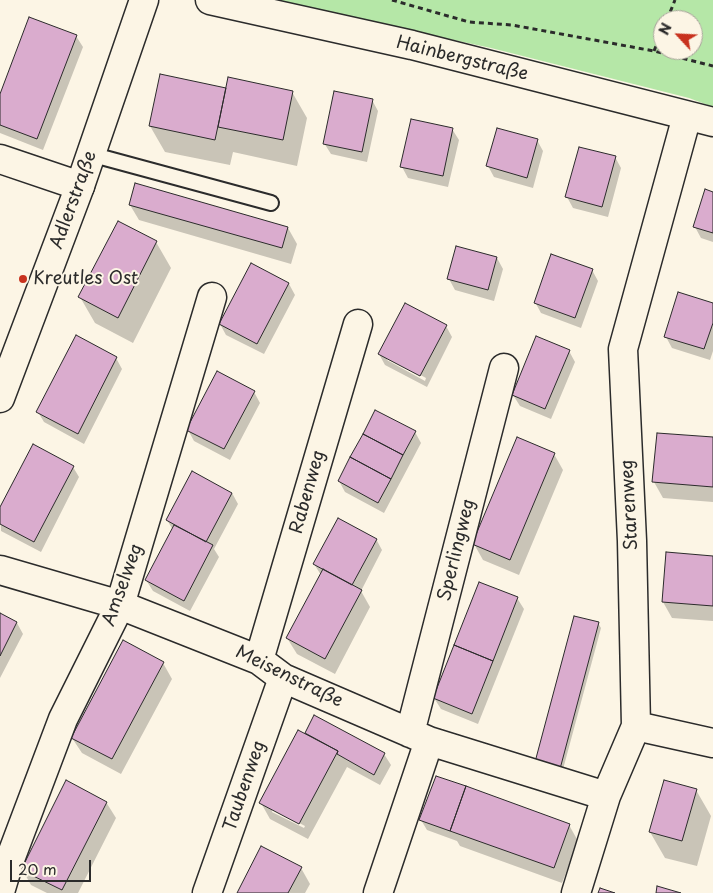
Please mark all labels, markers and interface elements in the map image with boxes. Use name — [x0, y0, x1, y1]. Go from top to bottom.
north arrow — [653, 10, 703, 60]
text: N — [653, 19, 677, 38]
street label: Hainbergstraße — [394, 32, 530, 86]
street label: Adlerstraße — [46, 148, 102, 252]
place label: Kreutles Ost — [33, 268, 138, 290]
marker: Kreutles Ost — [17, 273, 29, 285]
street label: Rabenweg — [286, 448, 330, 536]
street label: Starenweg — [617, 459, 643, 551]
street label: Sperlingweg — [434, 497, 480, 603]
street label: Amselweg — [98, 541, 148, 629]
street label: Meisenstraße — [232, 642, 346, 712]
street label: Taubenweg — [219, 738, 271, 834]
scale bar — [12, 850, 94, 882]
text: 20 m — [18, 857, 57, 880]

